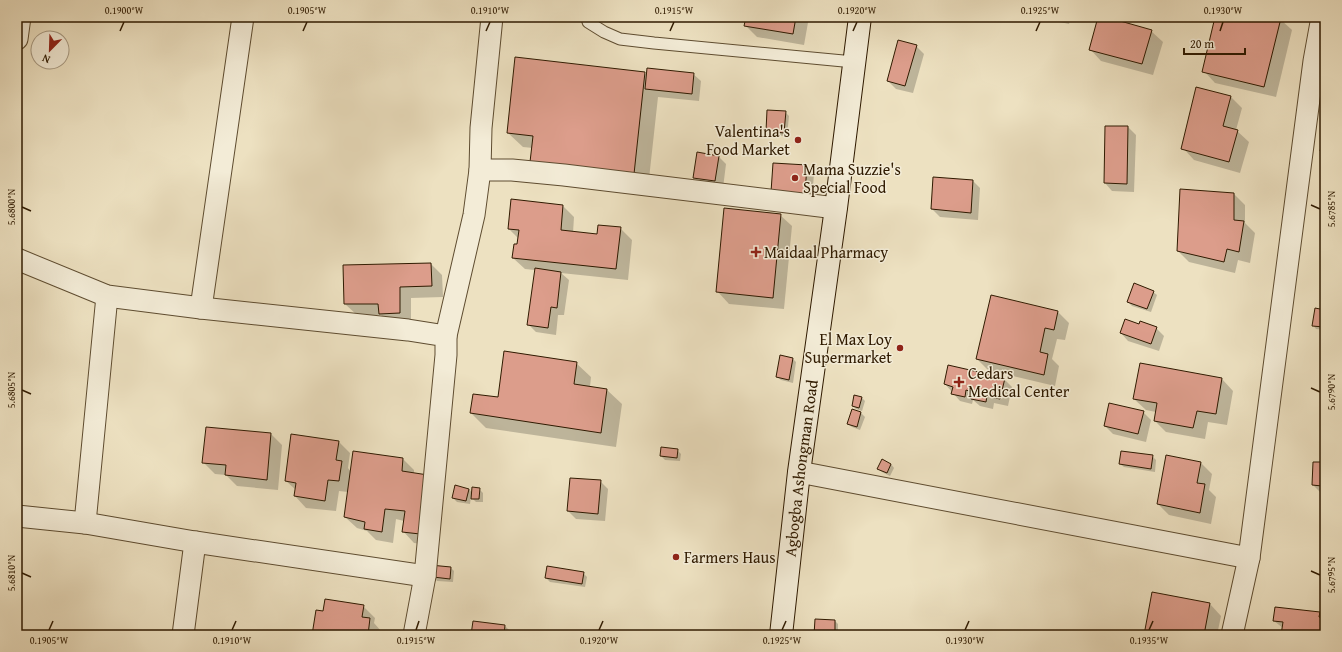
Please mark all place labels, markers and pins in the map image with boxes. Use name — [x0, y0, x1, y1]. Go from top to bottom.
place label: Valentina's Food Market — [706, 119, 790, 161]
marker: Valentina's Food Market — [793, 135, 803, 145]
place label: Mama Suzzie's Special Food — [803, 157, 901, 199]
marker: Mama Suzzie's Special Food — [790, 173, 800, 183]
place label: Maidaal Pharmacy — [764, 240, 888, 264]
marker: Maidaal Pharmacy — [751, 247, 761, 257]
place label: El Max Loy Supermarket — [805, 327, 892, 369]
marker: El Max Loy Supermarket — [895, 343, 905, 353]
place label: Cedars Medical Center — [968, 361, 1070, 403]
marker: Cedars Medical Center — [953, 376, 965, 388]
place label: Farmers Haus — [684, 545, 776, 569]
marker: Farmers Haus — [671, 552, 681, 562]

